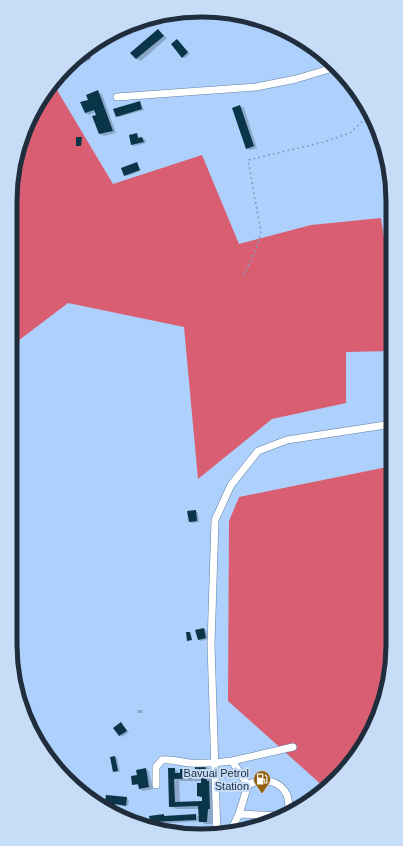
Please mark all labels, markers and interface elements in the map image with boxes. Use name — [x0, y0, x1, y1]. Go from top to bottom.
place label: Bavuai Petrol Station — [184, 767, 249, 792]
fuel station icon: Bavuai Petrol Station — [252, 769, 272, 794]

